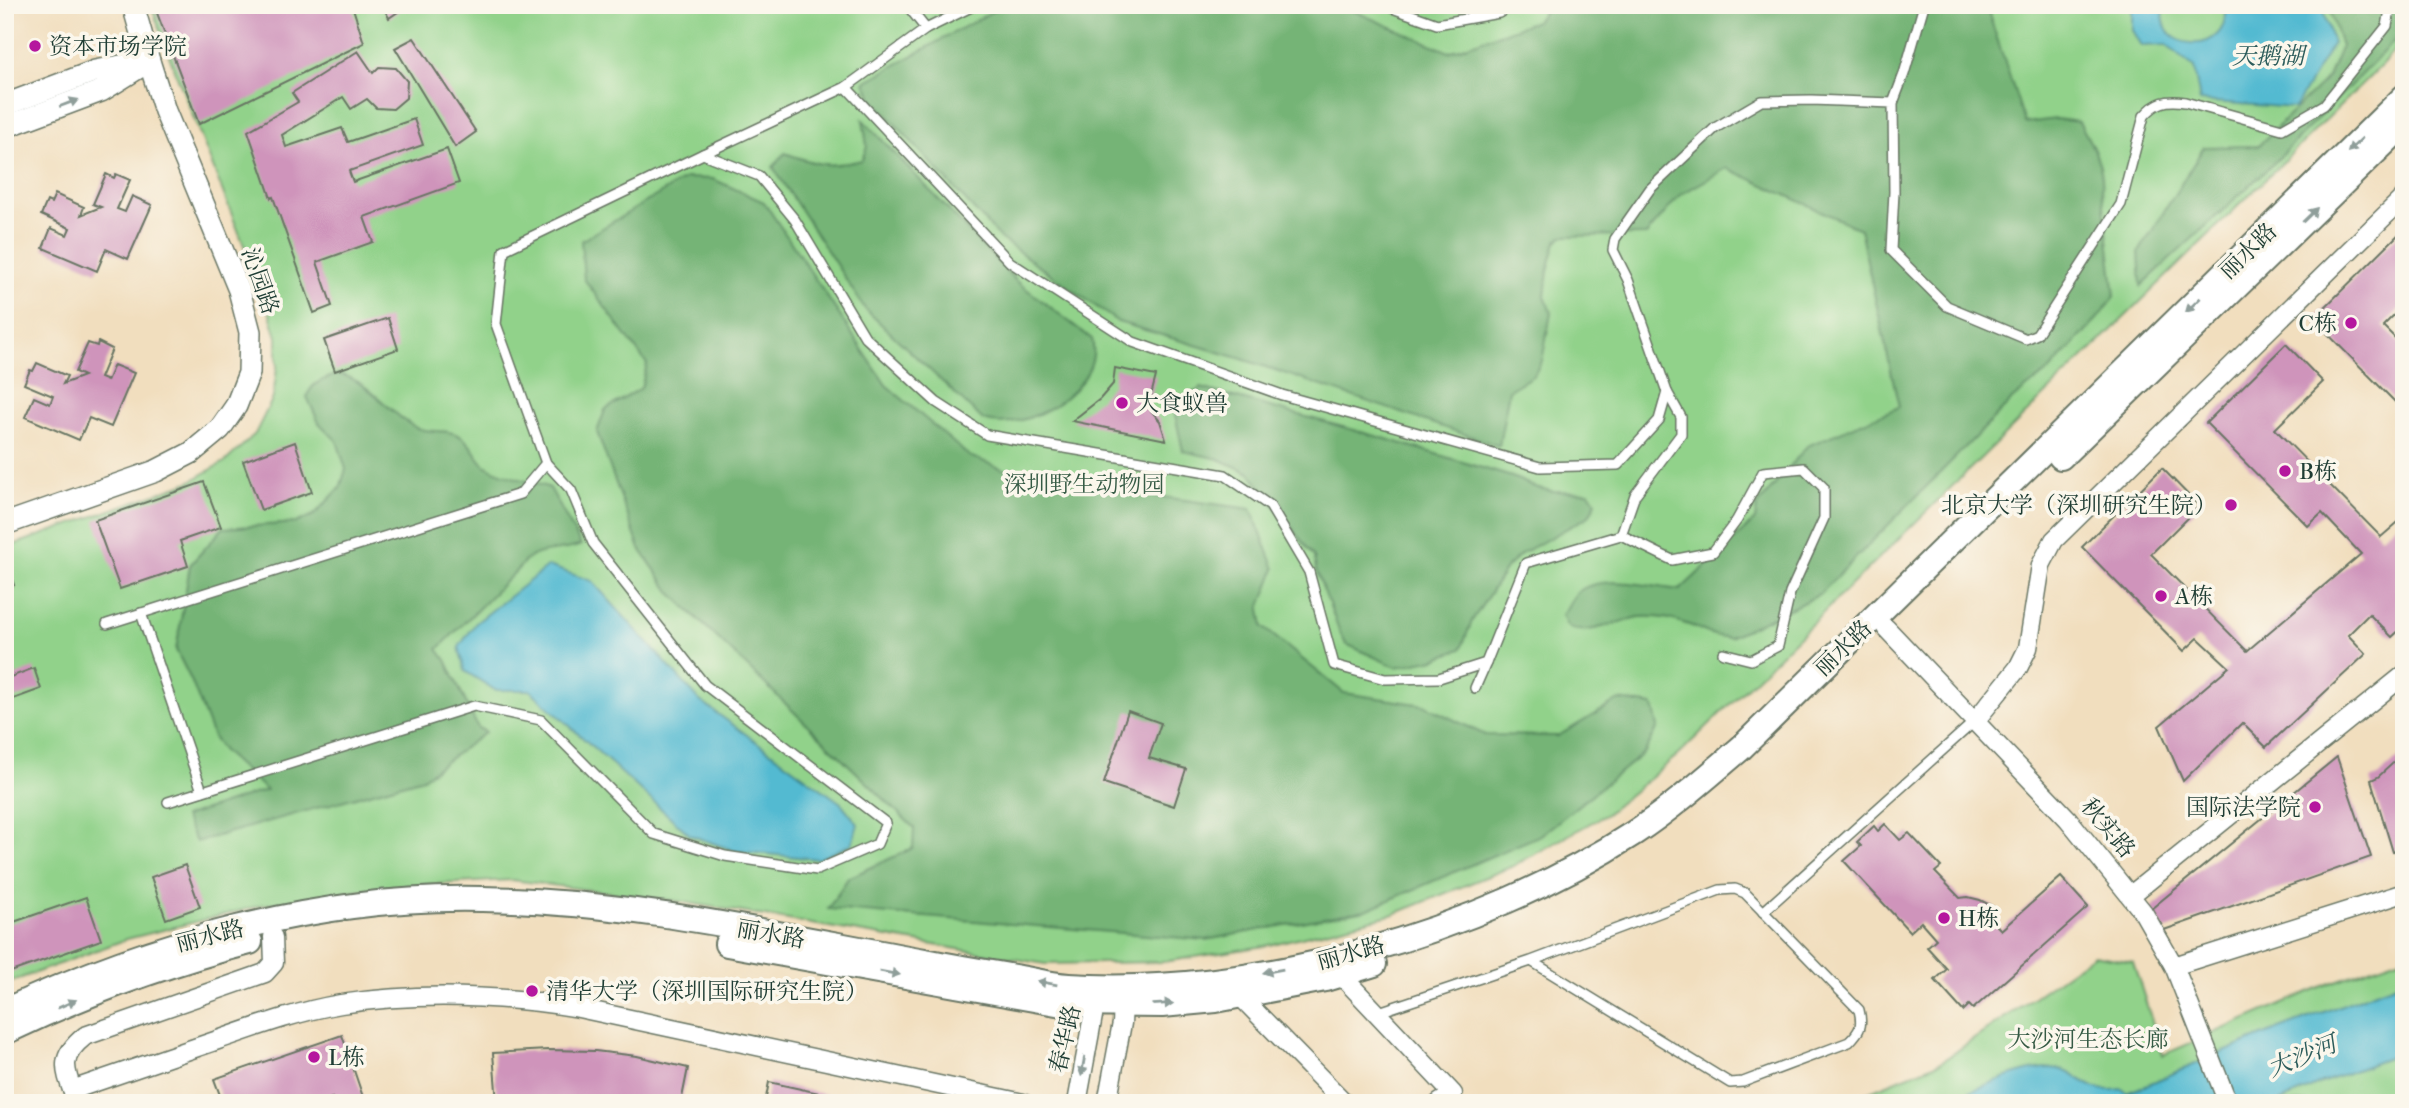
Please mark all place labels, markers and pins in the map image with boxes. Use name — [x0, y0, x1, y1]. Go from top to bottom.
place label: 资本市场学院 — [49, 33, 187, 60]
marker: 资本市场学院 — [27, 38, 43, 54]
place label: C栋 — [2299, 310, 2337, 337]
marker: C栋 — [2343, 315, 2359, 331]
place label: 大食蚁兽 — [1136, 390, 1228, 417]
marker: 大食蚁兽 — [1114, 395, 1130, 411]
place label: B栋 — [2299, 458, 2337, 485]
marker: B栋 — [2277, 463, 2293, 479]
place label: 北京大学（深圳研究生院） — [1941, 492, 2217, 519]
marker: 北京大学（深圳研究生院） — [2223, 497, 2239, 513]
place label: A栋 — [2174, 583, 2213, 610]
marker: A栋 — [2153, 588, 2169, 604]
place label: 国际法学院 — [2186, 794, 2301, 821]
marker: 国际法学院 — [2307, 799, 2323, 815]
place label: H栋 — [1958, 905, 1999, 932]
marker: H栋 — [1936, 910, 1952, 926]
place label: 清华大学（深圳国际研究生院） — [546, 978, 868, 1005]
marker: 清华大学（深圳国际研究生院） — [524, 983, 540, 999]
place label: L栋 — [328, 1044, 365, 1071]
marker: L栋 — [306, 1049, 322, 1065]

